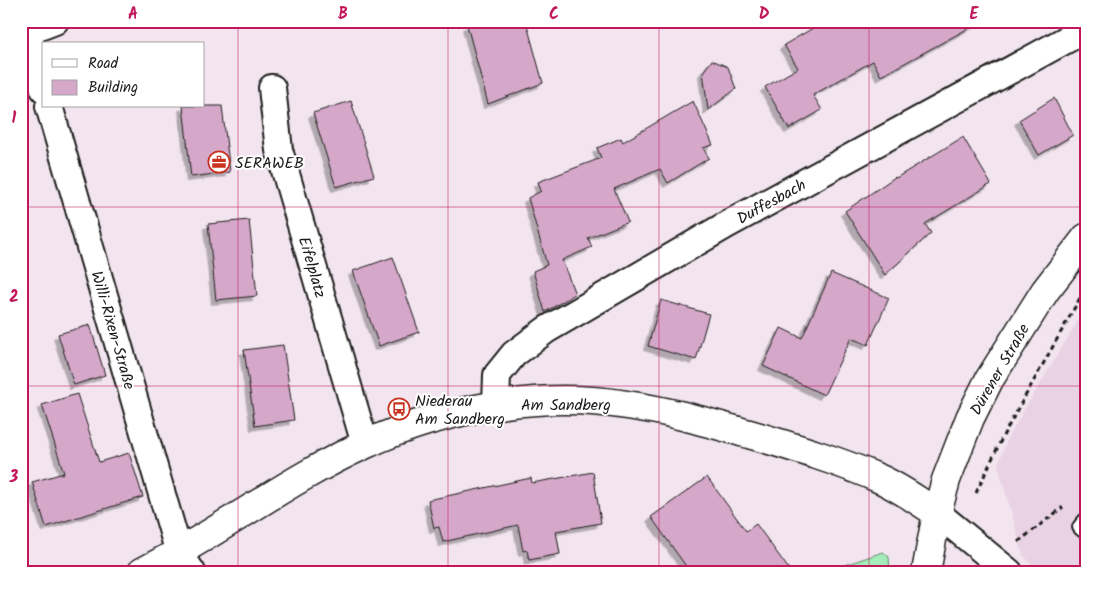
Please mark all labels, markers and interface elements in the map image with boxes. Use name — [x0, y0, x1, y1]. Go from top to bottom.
text: A — [128, 2, 138, 27]
text: B — [338, 2, 348, 27]
text: C — [549, 2, 559, 27]
text: D — [759, 2, 770, 27]
text: E — [970, 2, 980, 27]
legend — [42, 42, 205, 108]
text: Road — [88, 52, 119, 76]
text: Building — [88, 76, 138, 100]
text: 1 — [12, 106, 17, 131]
office icon: SERAWEB — [207, 150, 231, 174]
place label: SERAWEB — [235, 151, 304, 176]
street label: Duffesbach — [733, 173, 811, 232]
street label: Eifelplatz — [291, 234, 332, 301]
street label: Willi-Rixen-Straße — [84, 268, 141, 393]
text: 2 — [9, 285, 19, 310]
street label: Dürener Straße — [964, 319, 1037, 420]
place label: Niederau Am Sandberg — [415, 389, 505, 432]
street label: Am Sandberg — [521, 393, 611, 418]
bus stop icon: Niederau Am Sandberg — [387, 397, 411, 421]
text: 3 — [9, 465, 19, 490]

